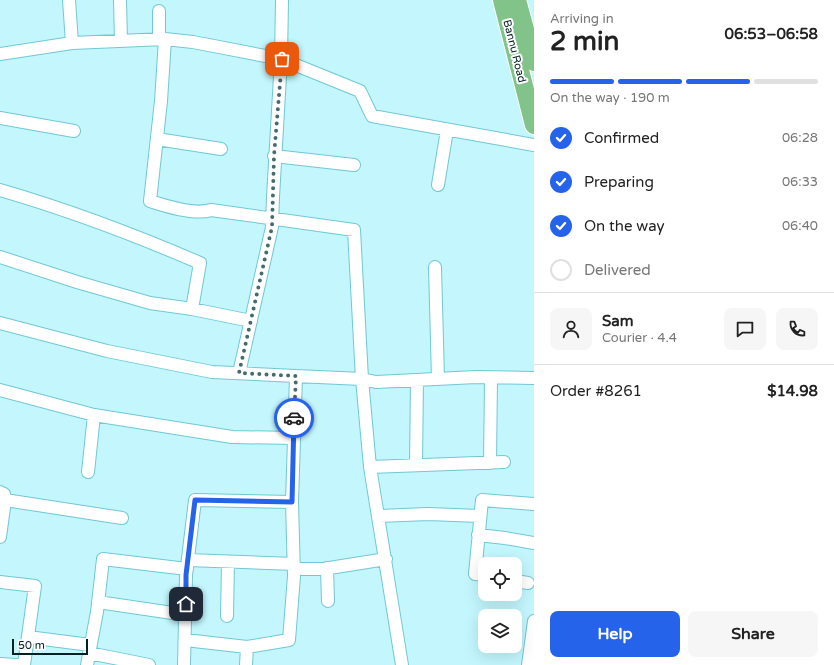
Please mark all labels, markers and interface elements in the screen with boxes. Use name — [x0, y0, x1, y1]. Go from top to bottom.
text: Arriving in — [550, 11, 614, 27]
street label: Bannu Road — [500, 18, 529, 84]
text: 06:53–06:58 — [725, 25, 818, 43]
text: 2 min — [550, 26, 619, 57]
pin — [265, 42, 299, 76]
icon: bag — [271, 48, 293, 70]
text: On the way · 190 m — [550, 90, 670, 106]
icon: check — [550, 127, 572, 149]
text: Confirmed — [584, 129, 659, 147]
text: 06:28 — [782, 130, 818, 146]
icon: check — [550, 171, 572, 193]
text: Preparing — [584, 173, 654, 191]
text: 06:33 — [782, 174, 818, 190]
icon: check — [550, 215, 572, 237]
text: On the way — [584, 217, 664, 235]
text: 06:40 — [782, 218, 818, 234]
text: Delivered — [584, 261, 651, 279]
button: person — [550, 308, 592, 350]
button: chat — [724, 308, 766, 350]
button: phone — [776, 308, 818, 350]
text: Sam — [602, 312, 633, 330]
text: Courier · 4.4 — [602, 330, 677, 346]
text: Order #8261 — [550, 382, 642, 400]
text: $14.98 — [767, 382, 818, 400]
courier — [274, 398, 314, 438]
icon: car — [283, 407, 305, 429]
map controls — [478, 557, 522, 653]
button: locate — [478, 557, 522, 601]
pin — [169, 587, 203, 621]
icon: home — [175, 593, 197, 615]
button: layers — [478, 609, 522, 653]
button: Help — [550, 611, 680, 657]
button: Share — [688, 611, 818, 657]
scale bar — [12, 637, 88, 656]
text: 50 m — [18, 639, 45, 652]

